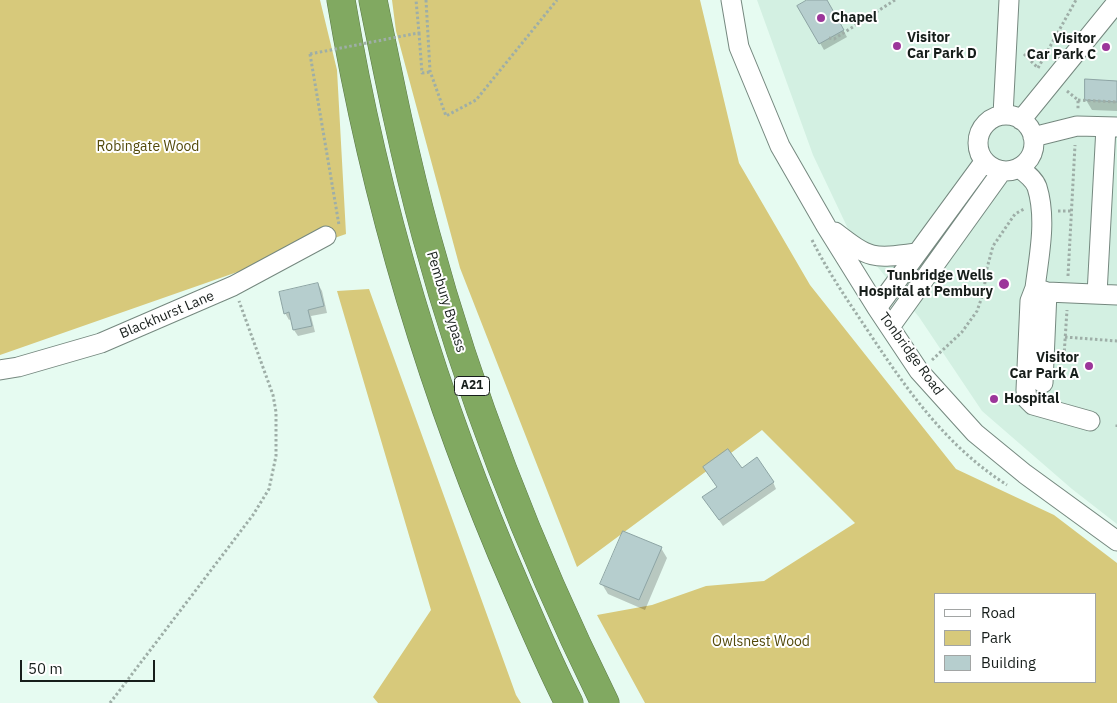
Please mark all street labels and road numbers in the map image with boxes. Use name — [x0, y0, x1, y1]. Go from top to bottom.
street label: Pembury Bypass — [423, 249, 469, 355]
street label: Blackhurst Lane — [117, 288, 217, 342]
street label: Tonbridge Road — [875, 309, 947, 399]
road number: A21 — [454, 376, 490, 396]

